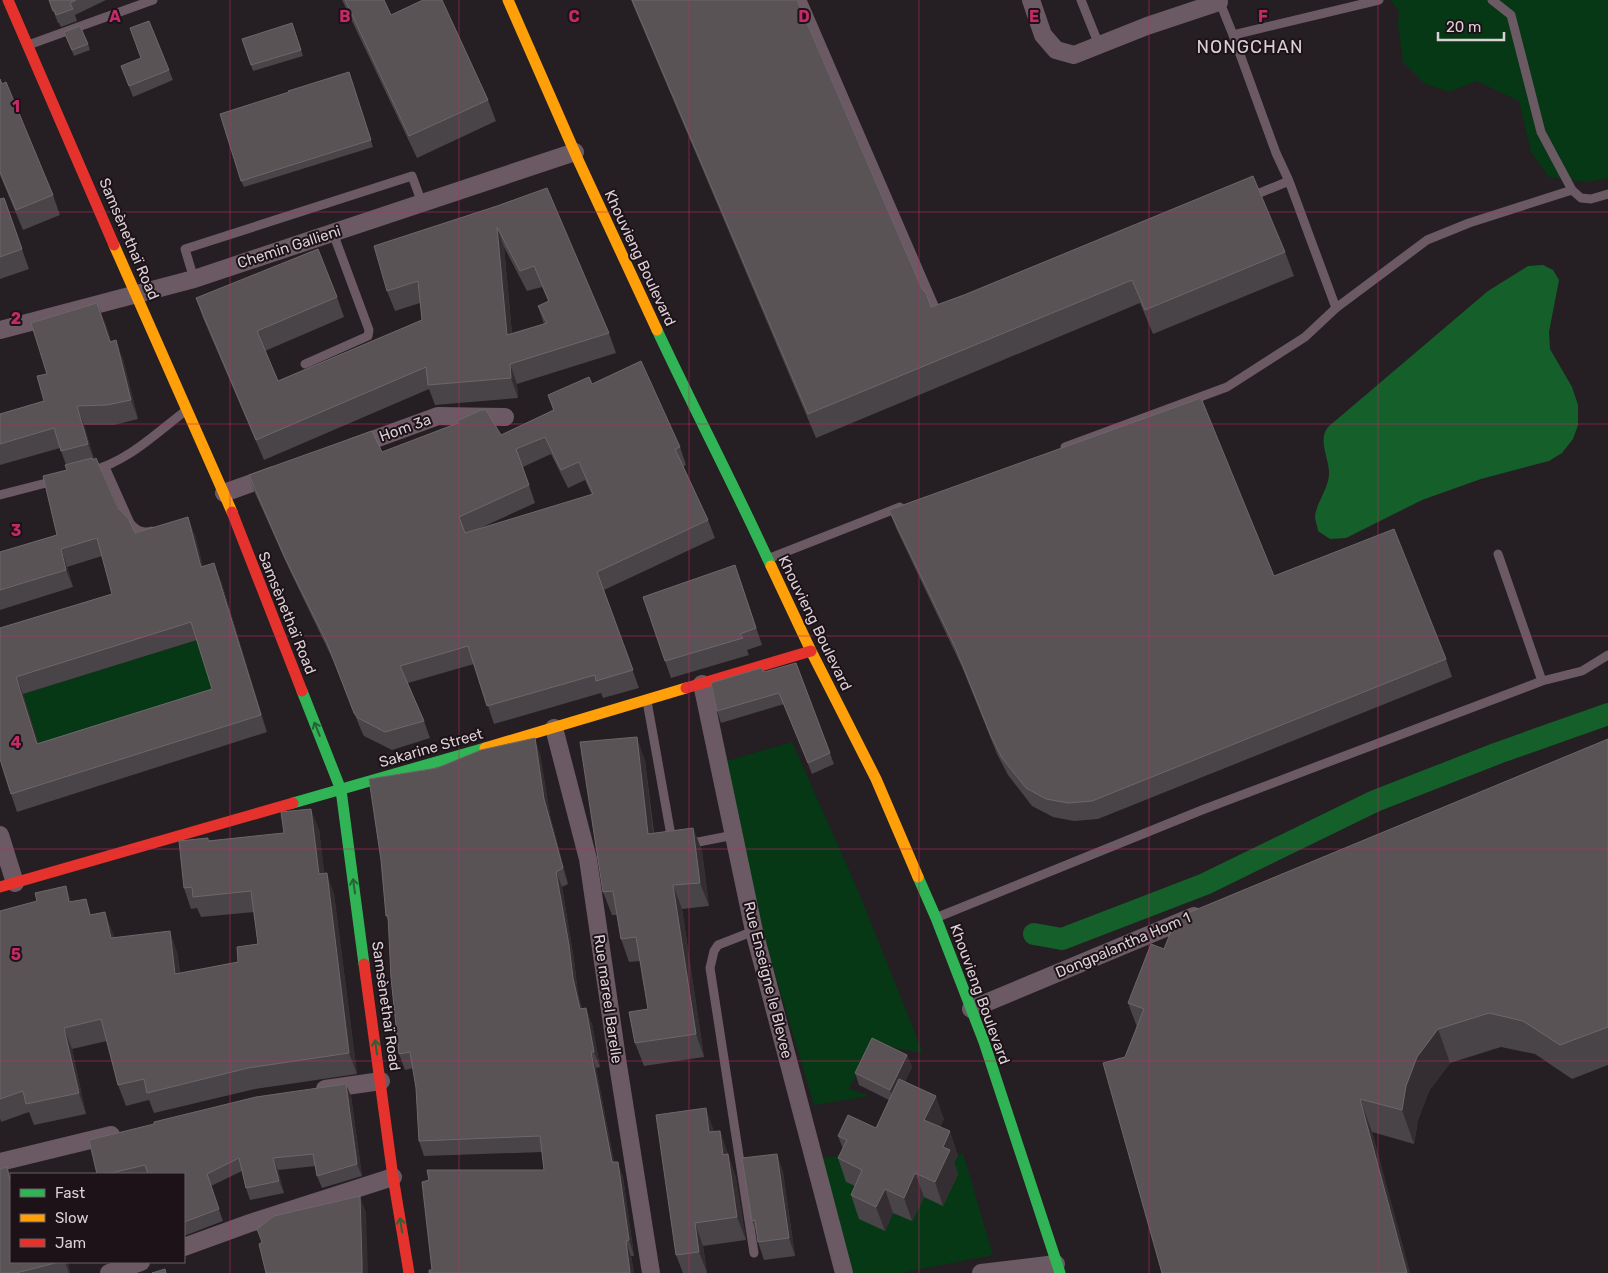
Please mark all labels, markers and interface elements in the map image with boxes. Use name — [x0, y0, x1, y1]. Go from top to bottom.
text: A — [109, 7, 121, 26]
text: B — [339, 7, 351, 26]
text: C — [568, 7, 580, 26]
text: D — [798, 7, 810, 26]
text: E — [1029, 7, 1039, 26]
text: F — [1258, 7, 1268, 26]
scale bar — [1438, 10, 1504, 42]
text: 20 m — [1446, 18, 1481, 36]
district label: NONGCHAN — [1197, 36, 1303, 58]
text: 1 — [12, 97, 20, 116]
street label: Samsènethaï Road — [95, 175, 163, 303]
street label: Khouvieng Boulevard — [601, 187, 679, 329]
street label: Chemin Gallieni — [235, 222, 343, 272]
text: 2 — [11, 309, 21, 328]
street label: Hom 3a — [377, 410, 433, 446]
text: 3 — [11, 521, 21, 540]
street label: Samsènethaï Road — [254, 549, 320, 677]
street label: Khouvieng Boulevard — [774, 553, 856, 693]
one-way arrow — [312, 721, 321, 737]
street label: Sakarine Street — [377, 725, 485, 771]
text: 4 — [11, 733, 22, 752]
one-way arrow — [349, 878, 359, 894]
street label: Rue Enseigne le Blevee — [740, 900, 796, 1060]
street label: Dongpalantha Hom 1 — [1053, 908, 1193, 982]
street label: Khouvieng Boulevard — [946, 921, 1014, 1067]
street label: Rue mareel Barelle — [590, 933, 626, 1065]
street label: Samsènethaï Road — [368, 940, 404, 1072]
text: 5 — [11, 945, 21, 964]
one-way arrow — [371, 1039, 381, 1055]
legend — [10, 1173, 185, 1263]
text: Fast — [55, 1184, 85, 1202]
text: Slow — [55, 1209, 88, 1227]
one-way arrow — [396, 1217, 406, 1233]
text: Jam — [55, 1234, 86, 1252]

